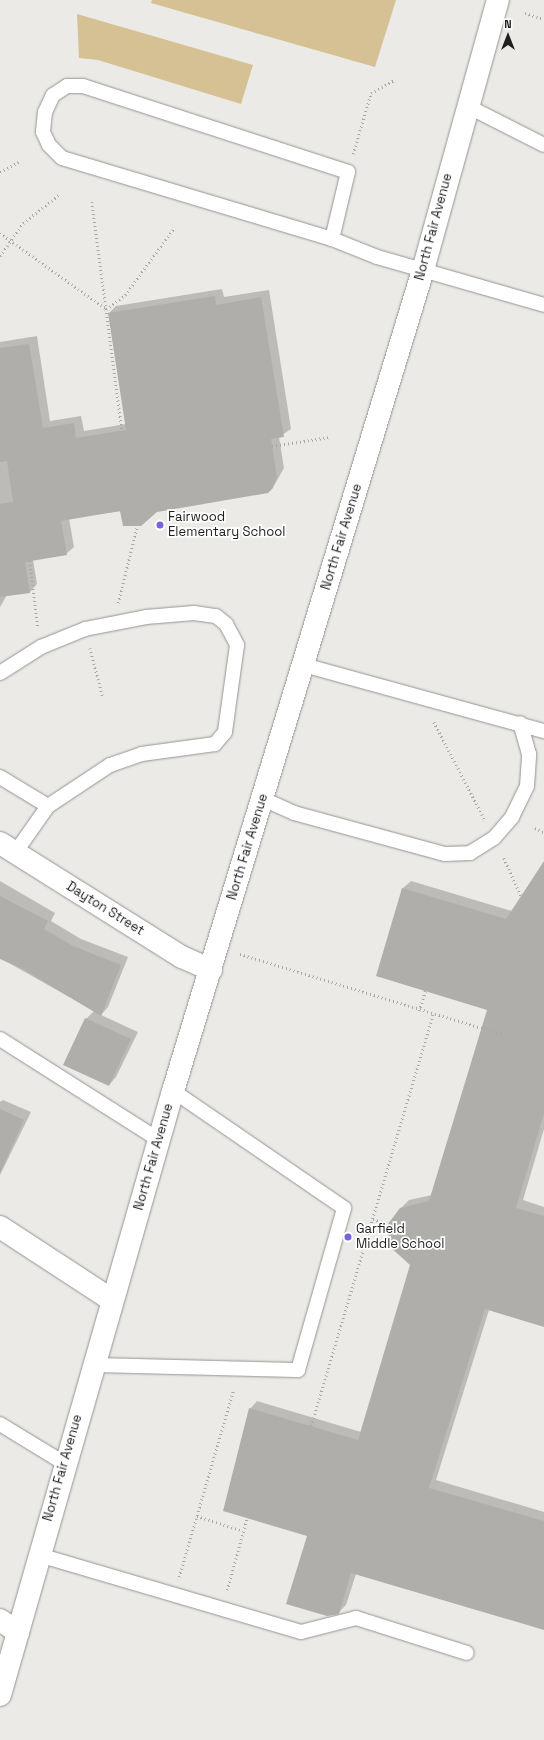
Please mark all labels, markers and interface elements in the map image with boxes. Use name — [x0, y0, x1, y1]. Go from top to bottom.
north arrow — [488, 16, 528, 56]
text: N — [504, 17, 512, 31]
street label: North Fair Avenue — [412, 172, 456, 282]
street label: North Fair Avenue — [318, 482, 366, 592]
place label: Fairwood Elementary School — [168, 510, 285, 541]
marker: Fairwood Elementary School — [155, 520, 165, 530]
street label: North Fair Avenue — [224, 792, 272, 902]
street label: Dayton Street — [63, 879, 147, 939]
street label: North Fair Avenue — [131, 1102, 177, 1212]
place label: Garfield Middle School — [356, 1222, 444, 1253]
marker: Garfield Middle School — [343, 1232, 353, 1242]
street label: North Fair Avenue — [40, 1413, 86, 1523]

